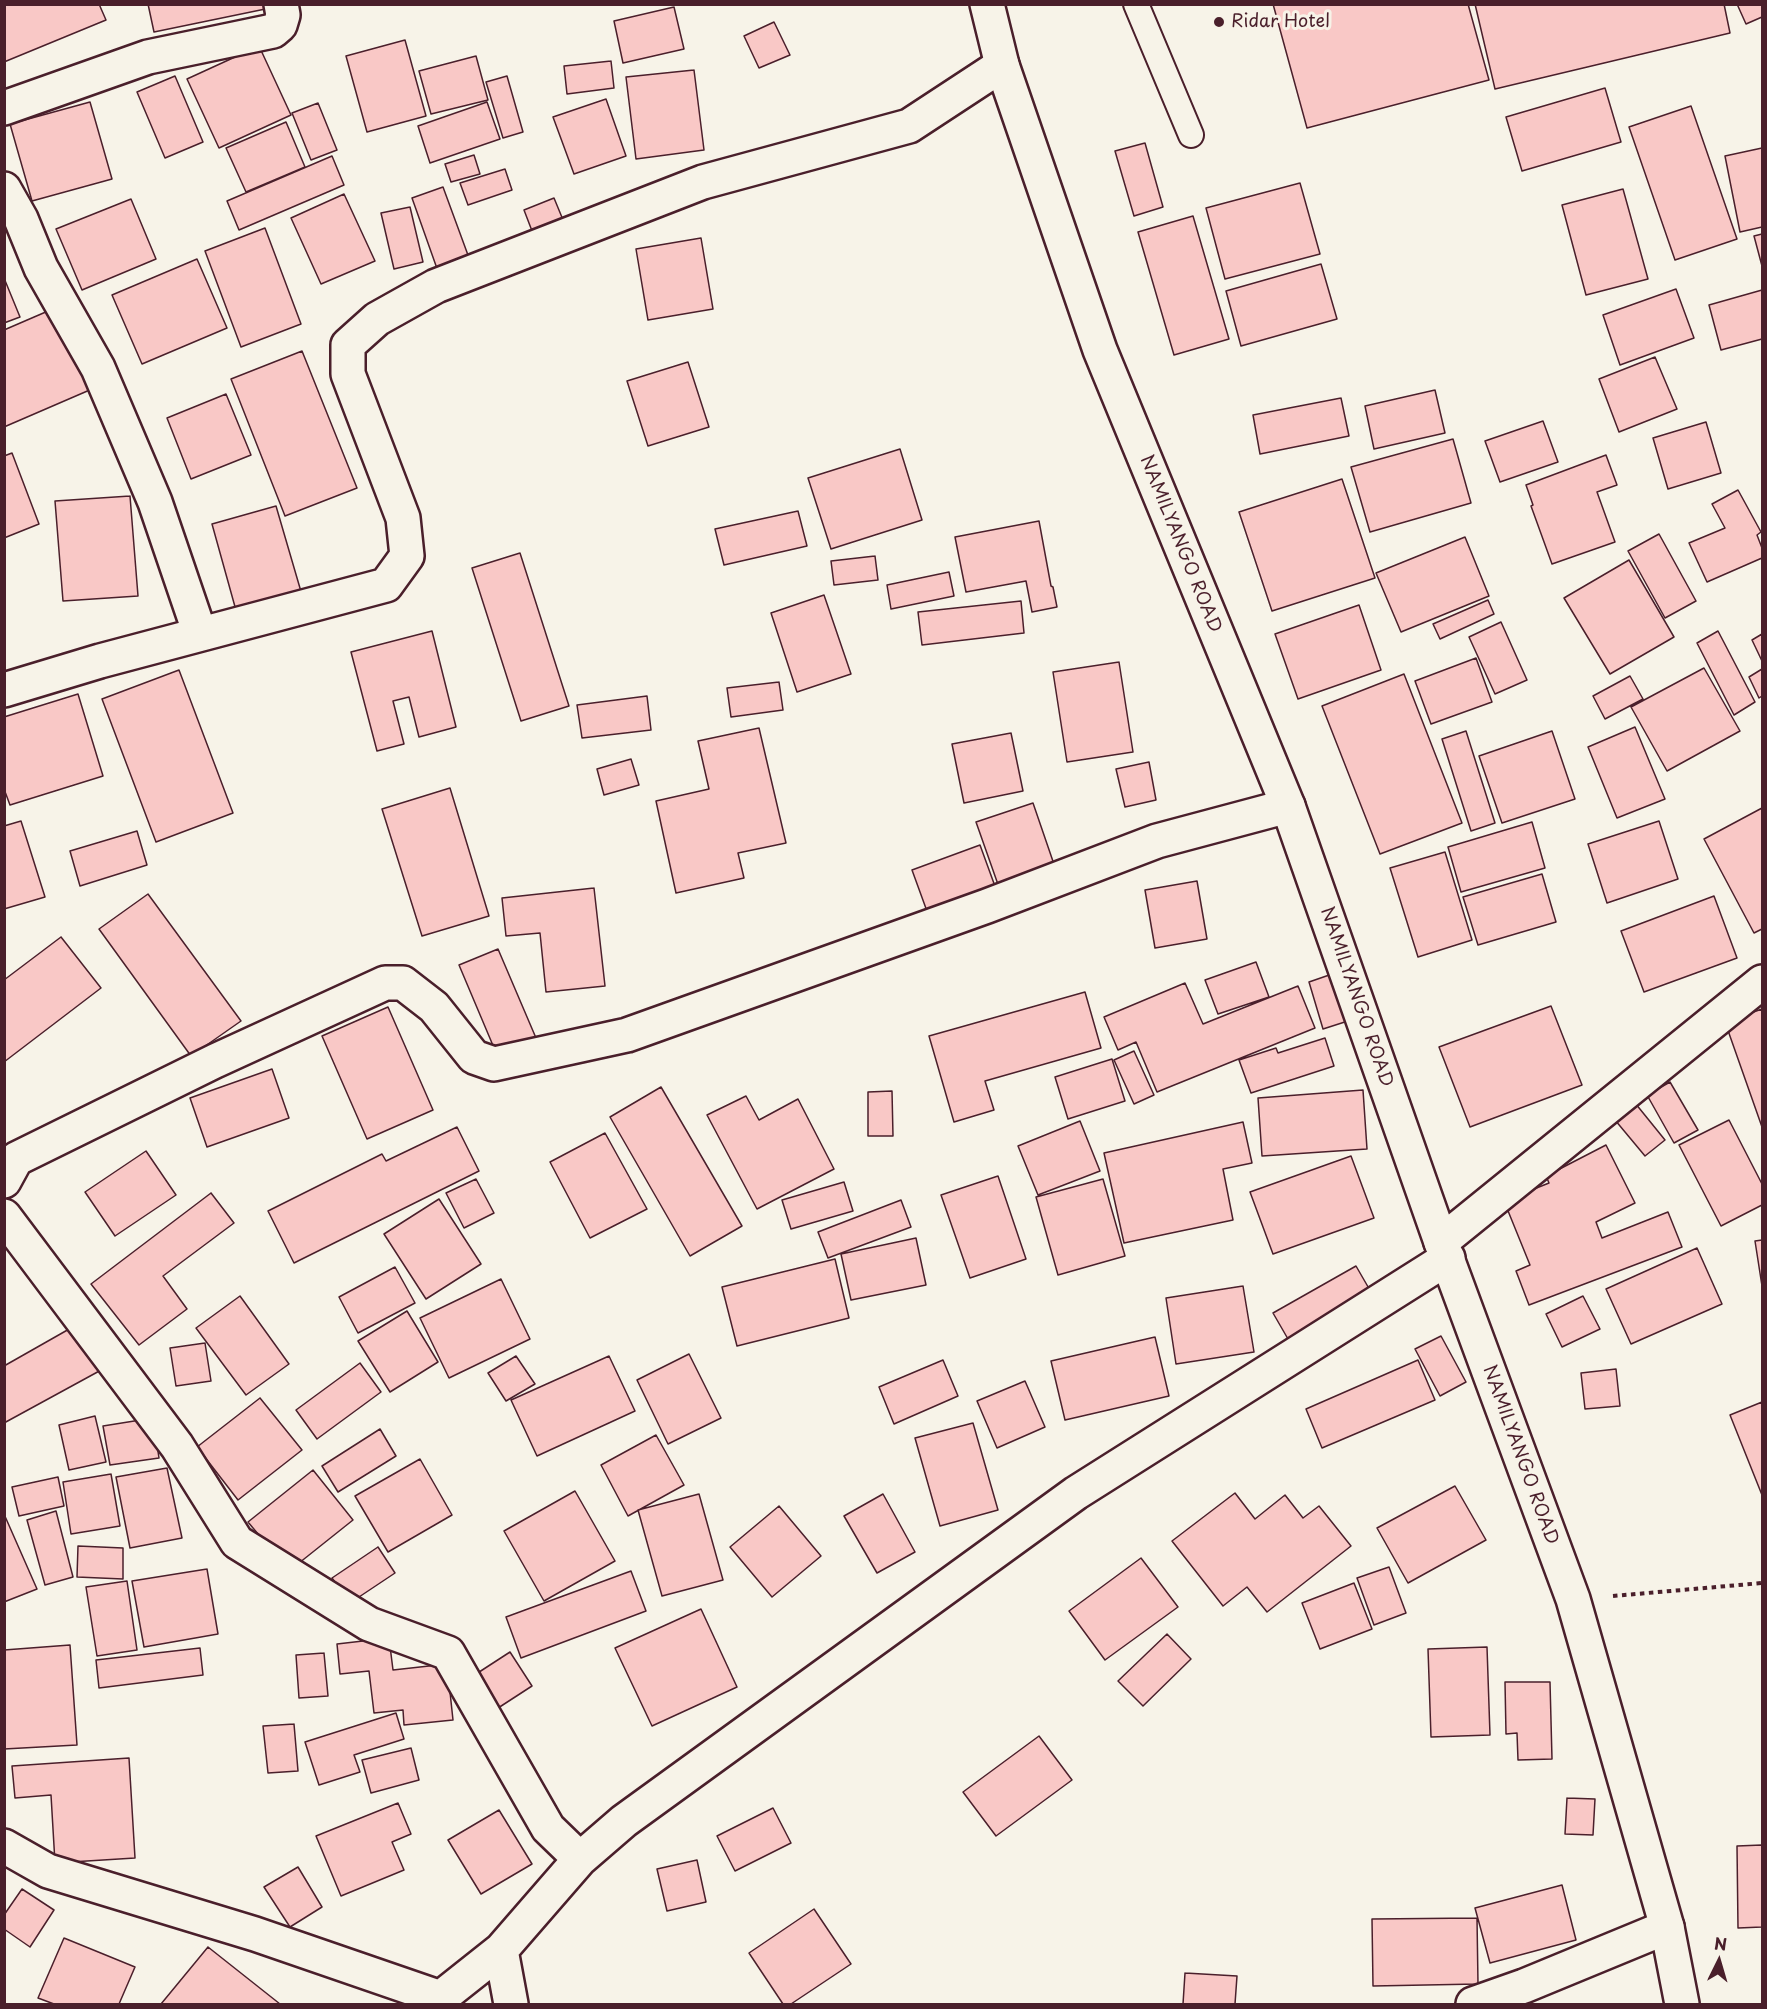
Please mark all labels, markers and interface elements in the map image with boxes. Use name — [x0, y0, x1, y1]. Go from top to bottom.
place label: Ridar Hotel — [1231, 11, 1330, 33]
marker: Ridar Hotel — [1212, 15, 1226, 29]
street label: NAMILYANGO ROAD — [1135, 452, 1225, 636]
street label: NAMILYANGO ROAD — [1315, 904, 1397, 1090]
street label: NAMILYANGO ROAD — [1477, 1362, 1563, 1548]
north arrow — [1689, 1931, 1749, 1991]
text: N — [1713, 1931, 1728, 1956]

